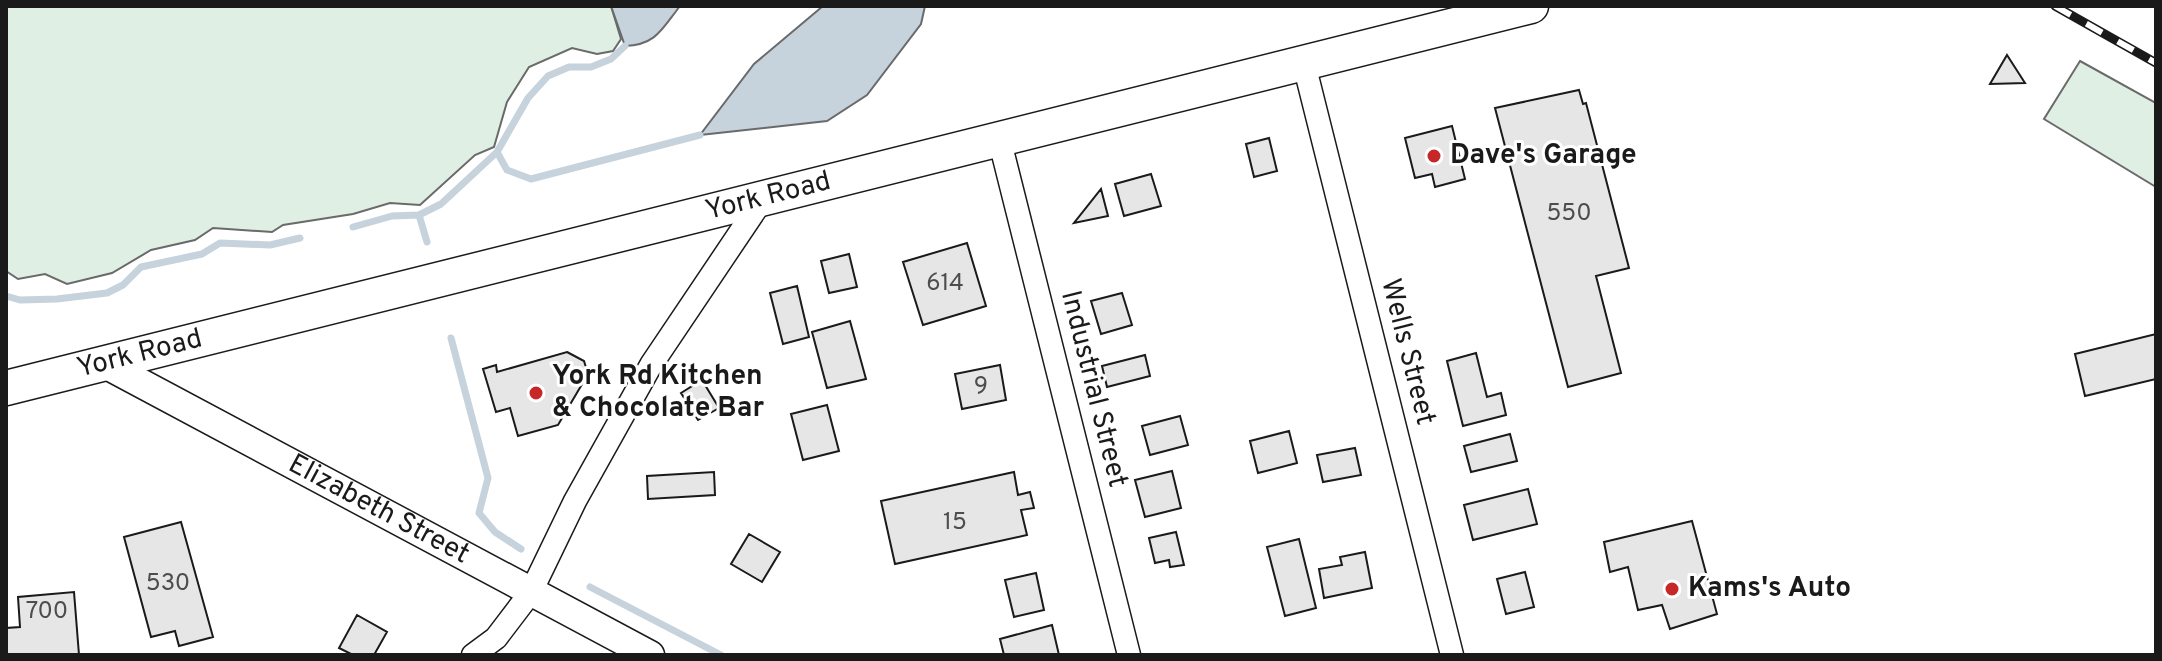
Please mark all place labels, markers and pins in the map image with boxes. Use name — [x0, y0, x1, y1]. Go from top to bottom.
place label: Dave's Garage — [1450, 138, 1637, 174]
marker: Dave's Garage — [1425, 147, 1443, 165]
place label: York Rd Kitchen & Chocolate Bar — [552, 359, 765, 427]
marker: York Rd Kitchen & Chocolate Bar — [527, 384, 545, 402]
place label: Kams's Auto — [1688, 571, 1851, 607]
marker: Kams's Auto — [1663, 580, 1681, 598]

